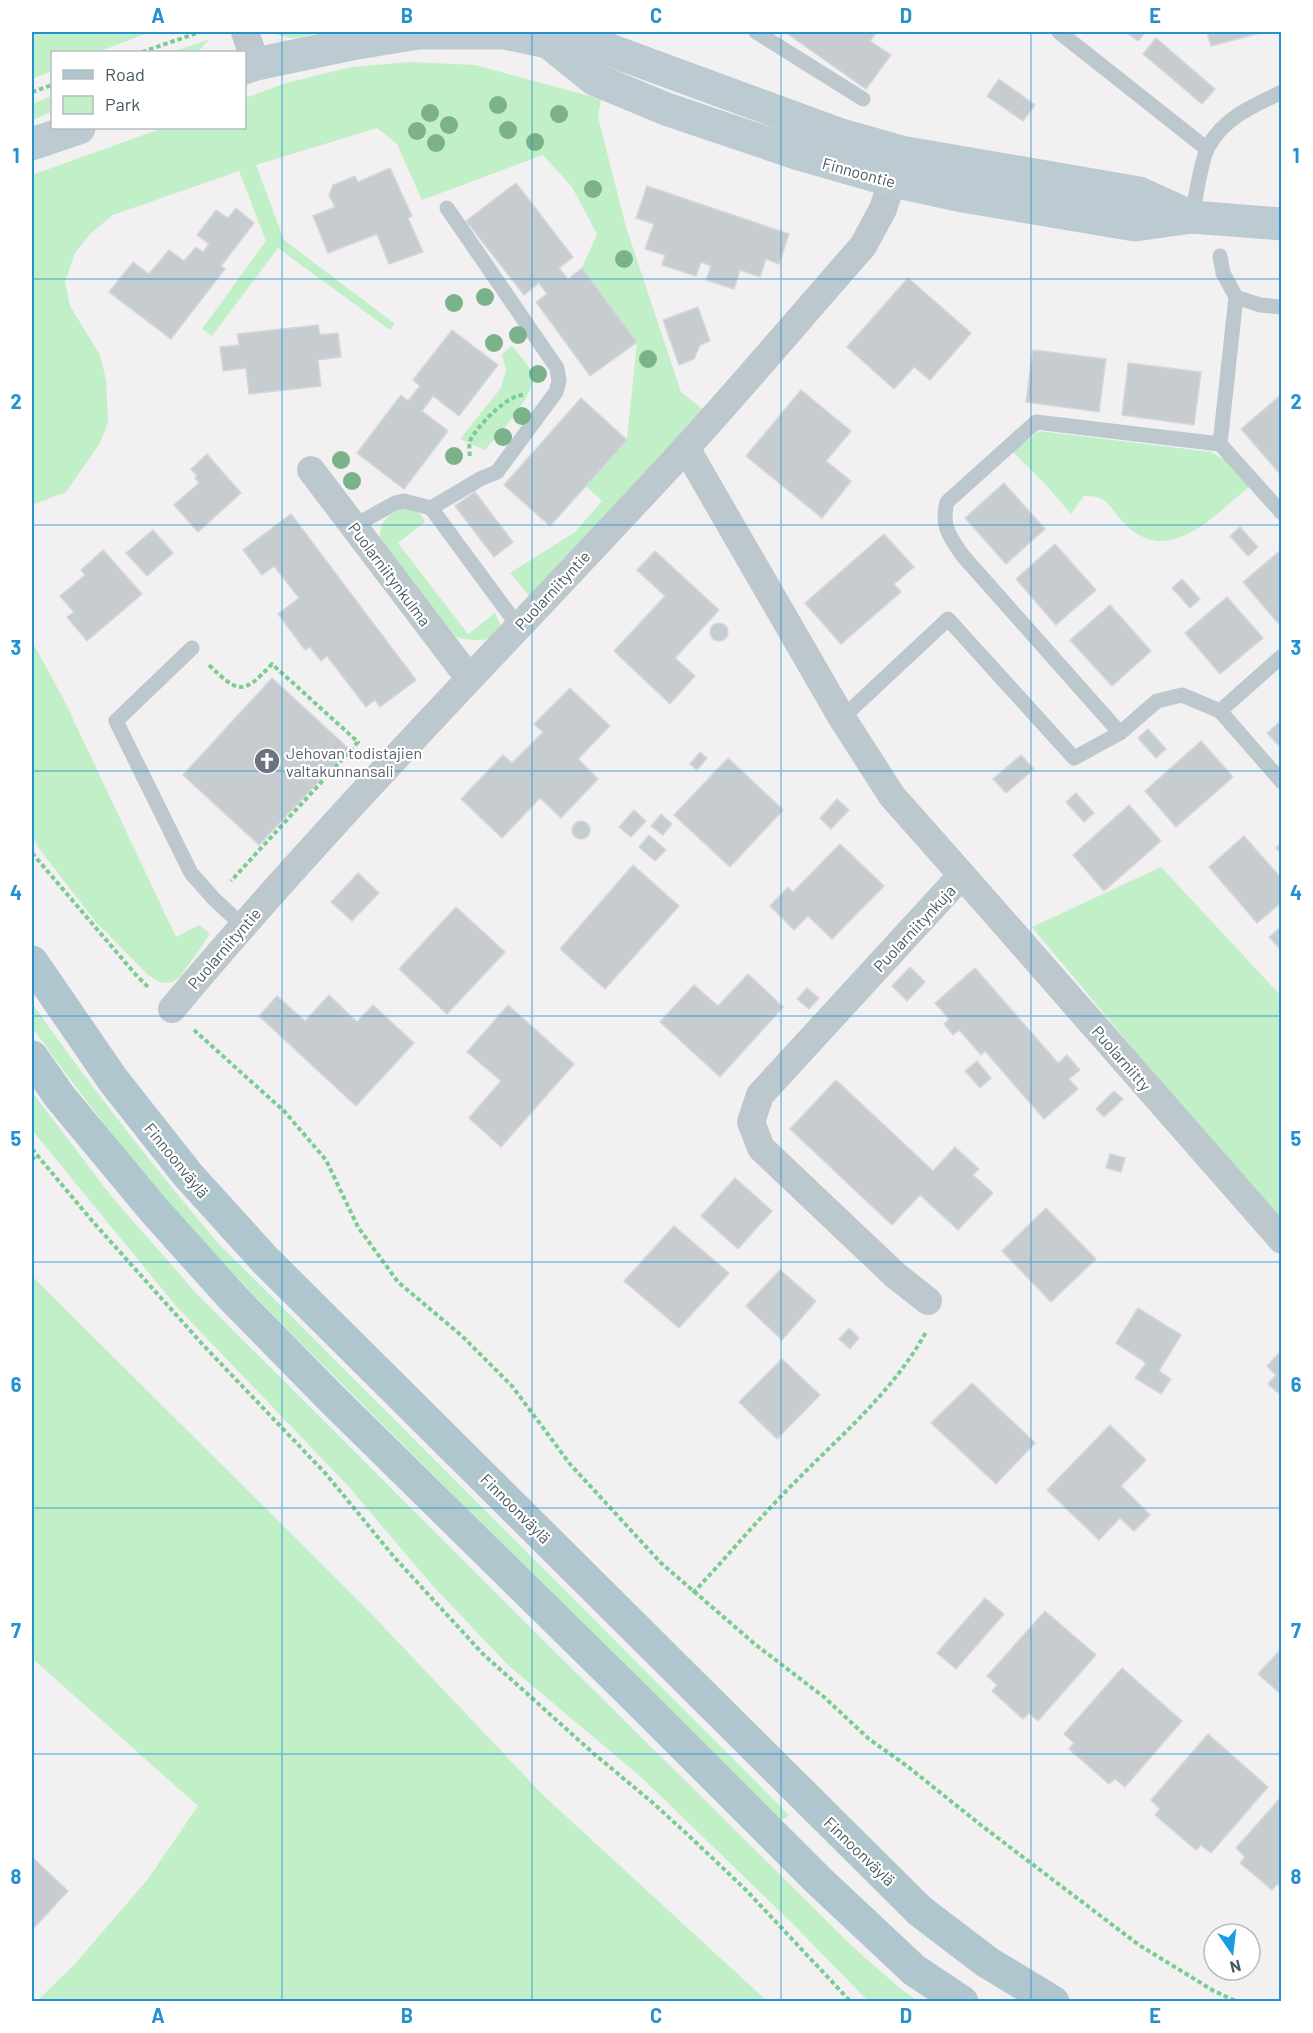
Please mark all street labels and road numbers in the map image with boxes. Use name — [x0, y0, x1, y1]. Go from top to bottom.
street label: Finnoontie — [820, 153, 898, 191]
street label: Puolarniitynkulma — [345, 518, 435, 630]
street label: Puolarniityntie — [510, 546, 594, 634]
street label: Puolarniitynkuja — [869, 881, 959, 975]
street label: Puolarniityntie — [184, 903, 264, 993]
street label: Puolarniitty — [1089, 1021, 1156, 1095]
street label: Finnoonväylä — [141, 1119, 213, 1201]
street label: Finnoonväylä — [477, 1469, 555, 1547]
street label: Finnoonväylä — [821, 1813, 899, 1889]

